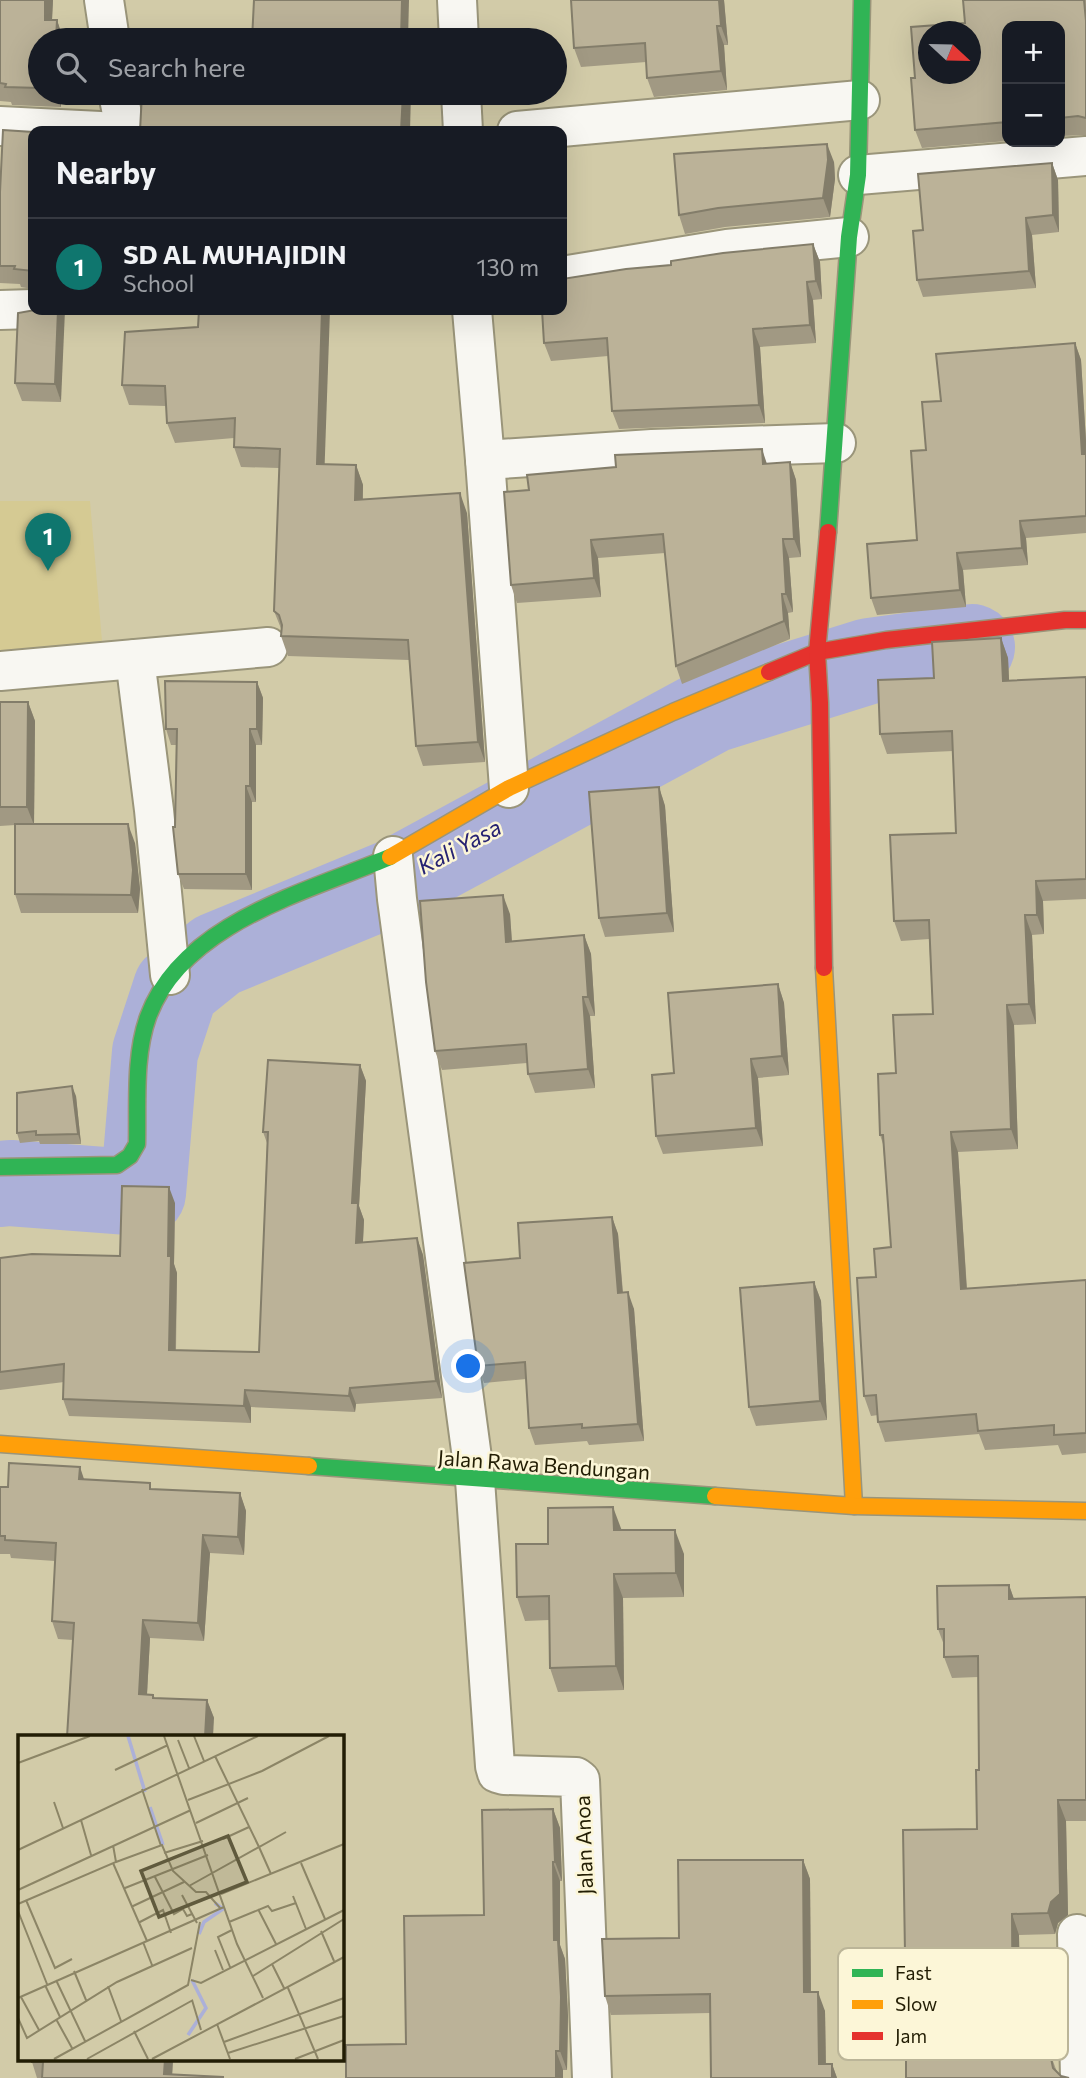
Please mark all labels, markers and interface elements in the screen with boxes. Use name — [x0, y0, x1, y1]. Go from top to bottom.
north arrow — [918, 21, 981, 84]
map controls — [1002, 21, 1065, 147]
button: + — [1002, 21, 1065, 84]
search box — [28, 28, 567, 105]
icon: search — [52, 48, 90, 86]
text: Search here — [108, 51, 246, 82]
button: − — [1002, 84, 1065, 147]
text: Nearby — [56, 153, 156, 190]
text: SD AL MUHAJIDIN — [123, 238, 346, 269]
text: 1 — [74, 253, 84, 281]
text: 130 m — [477, 253, 539, 281]
text: School — [123, 269, 194, 297]
pin: 1 — [25, 513, 71, 571]
water label: Kali Yasa — [412, 812, 506, 880]
your location — [451, 1349, 485, 1383]
street label: Jalan Rawa Bendungan — [437, 1444, 651, 1484]
inset map — [18, 1735, 343, 2060]
street label: Jalan Anoa — [569, 1795, 597, 1895]
legend — [838, 1948, 1068, 2060]
text: Fast — [895, 1961, 932, 1984]
text: Slow — [895, 1992, 937, 2015]
text: Jam — [895, 2024, 927, 2047]

